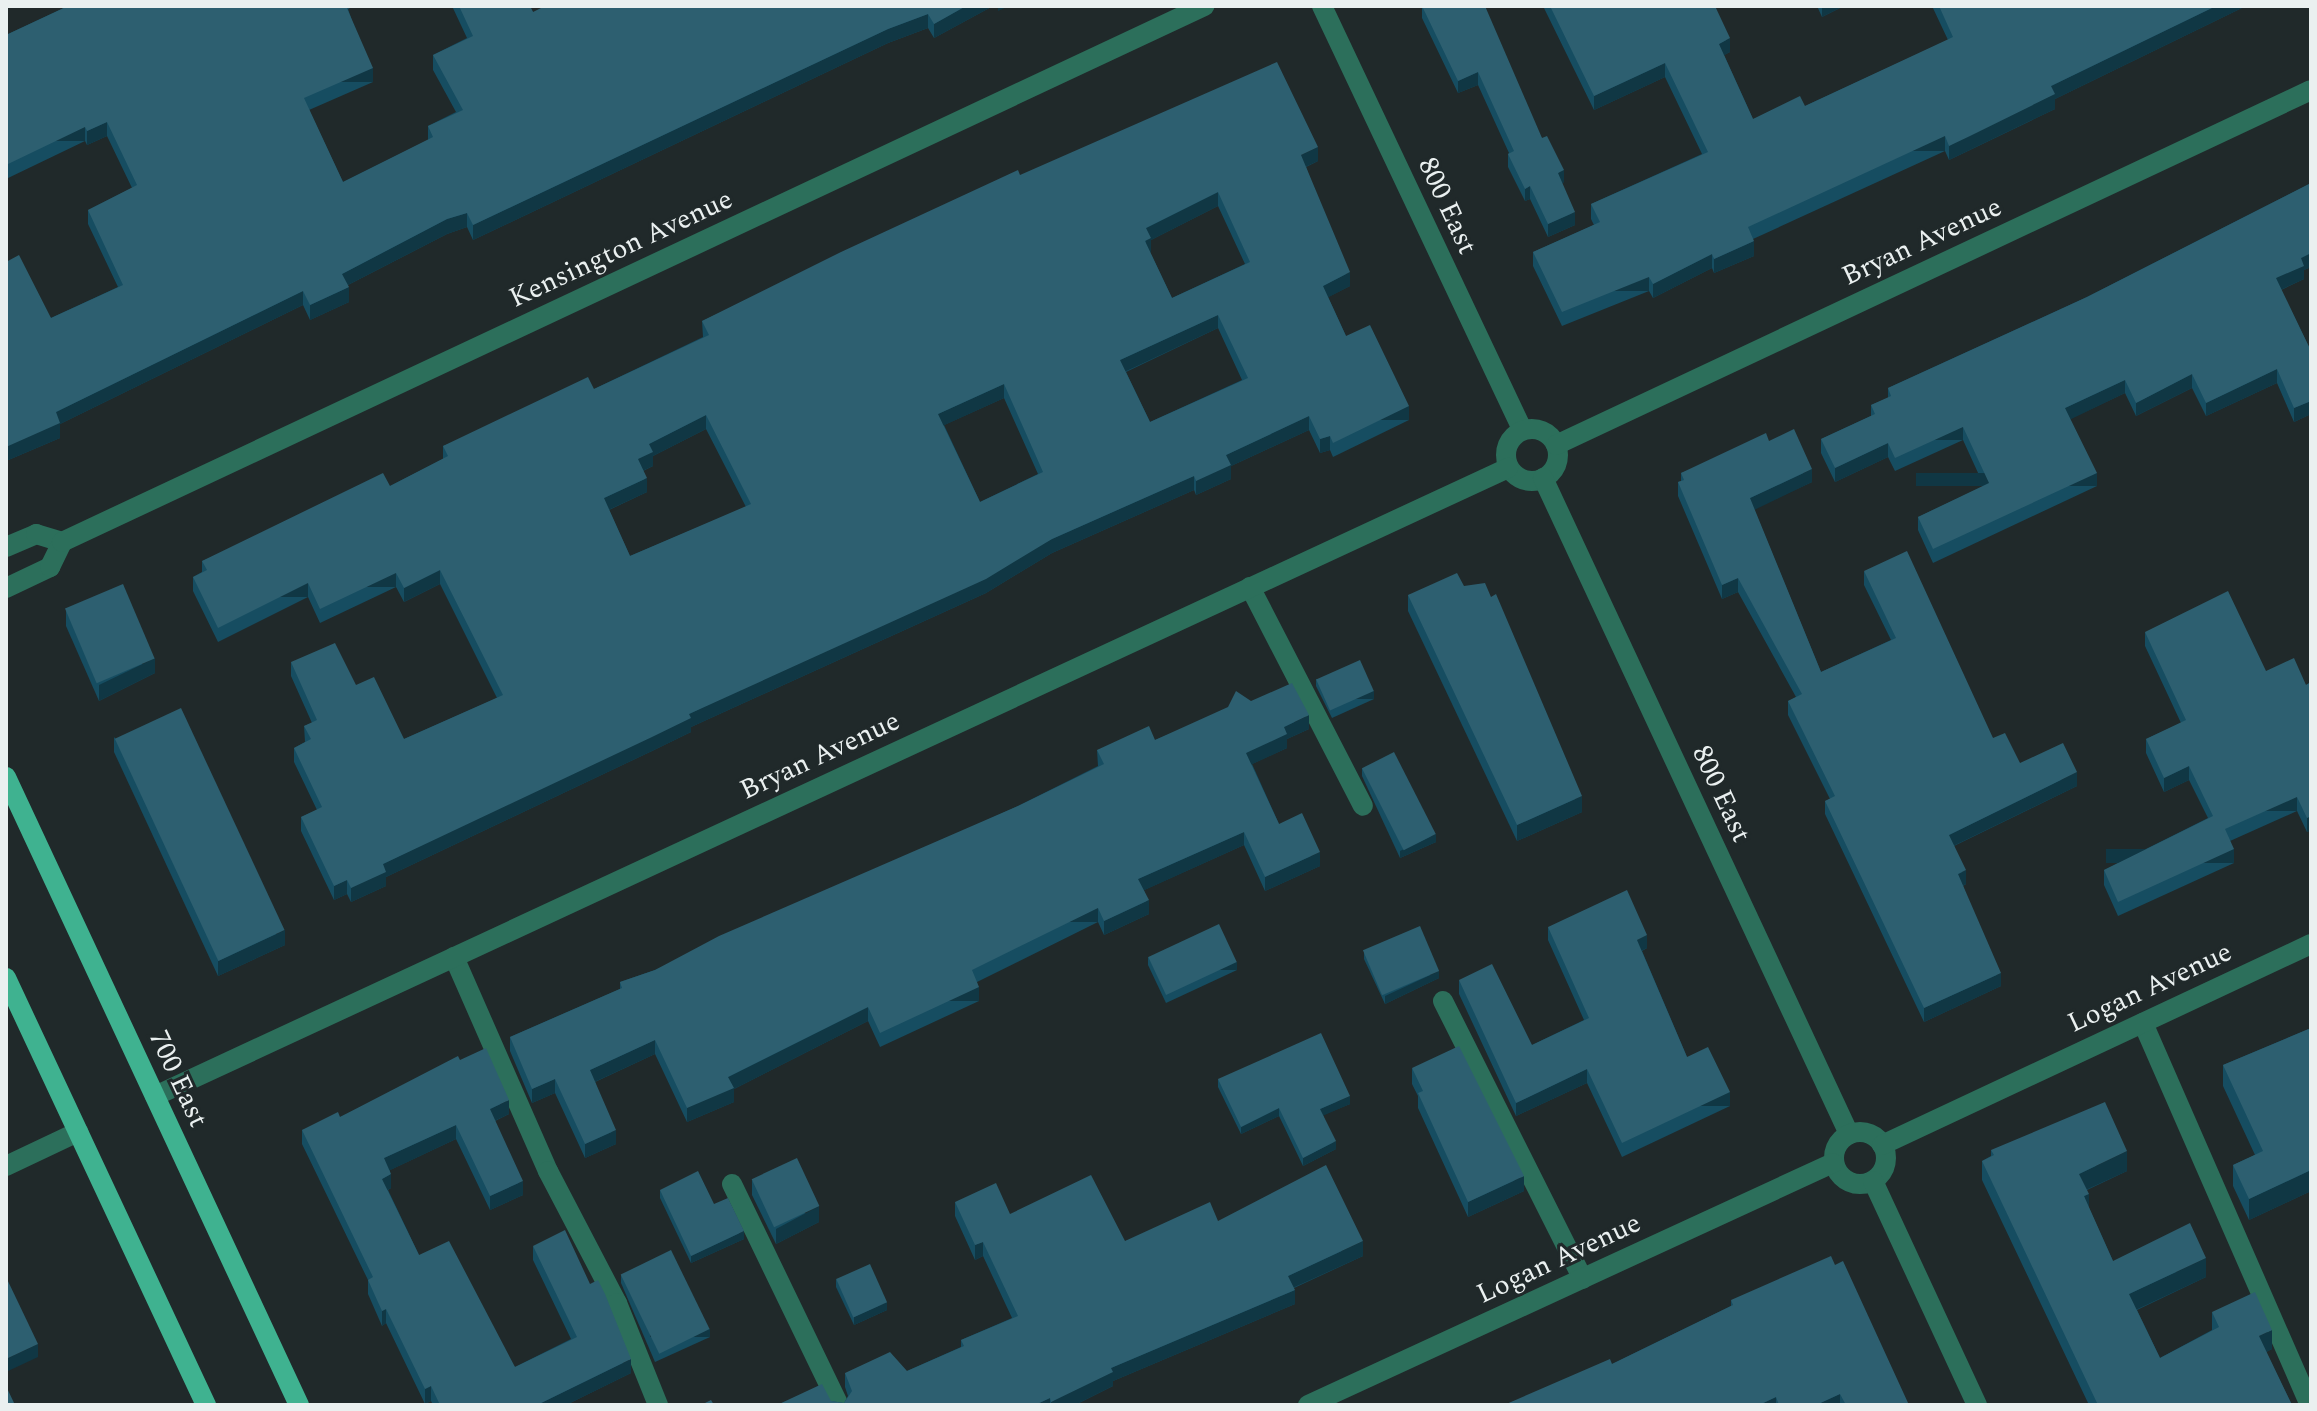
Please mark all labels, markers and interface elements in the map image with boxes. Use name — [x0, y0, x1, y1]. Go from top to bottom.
street label: 800 East — [1410, 152, 1484, 260]
street label: Kensington Avenue — [504, 183, 738, 315]
street label: Bryan Avenue — [1837, 190, 2007, 294]
street label: Bryan Avenue — [735, 704, 905, 808]
street label: 800 East — [1684, 740, 1758, 848]
street label: Logan Avenue — [2063, 935, 2237, 1041]
street label: 700 East — [141, 1025, 215, 1133]
street label: Logan Avenue — [1472, 1206, 1646, 1312]

